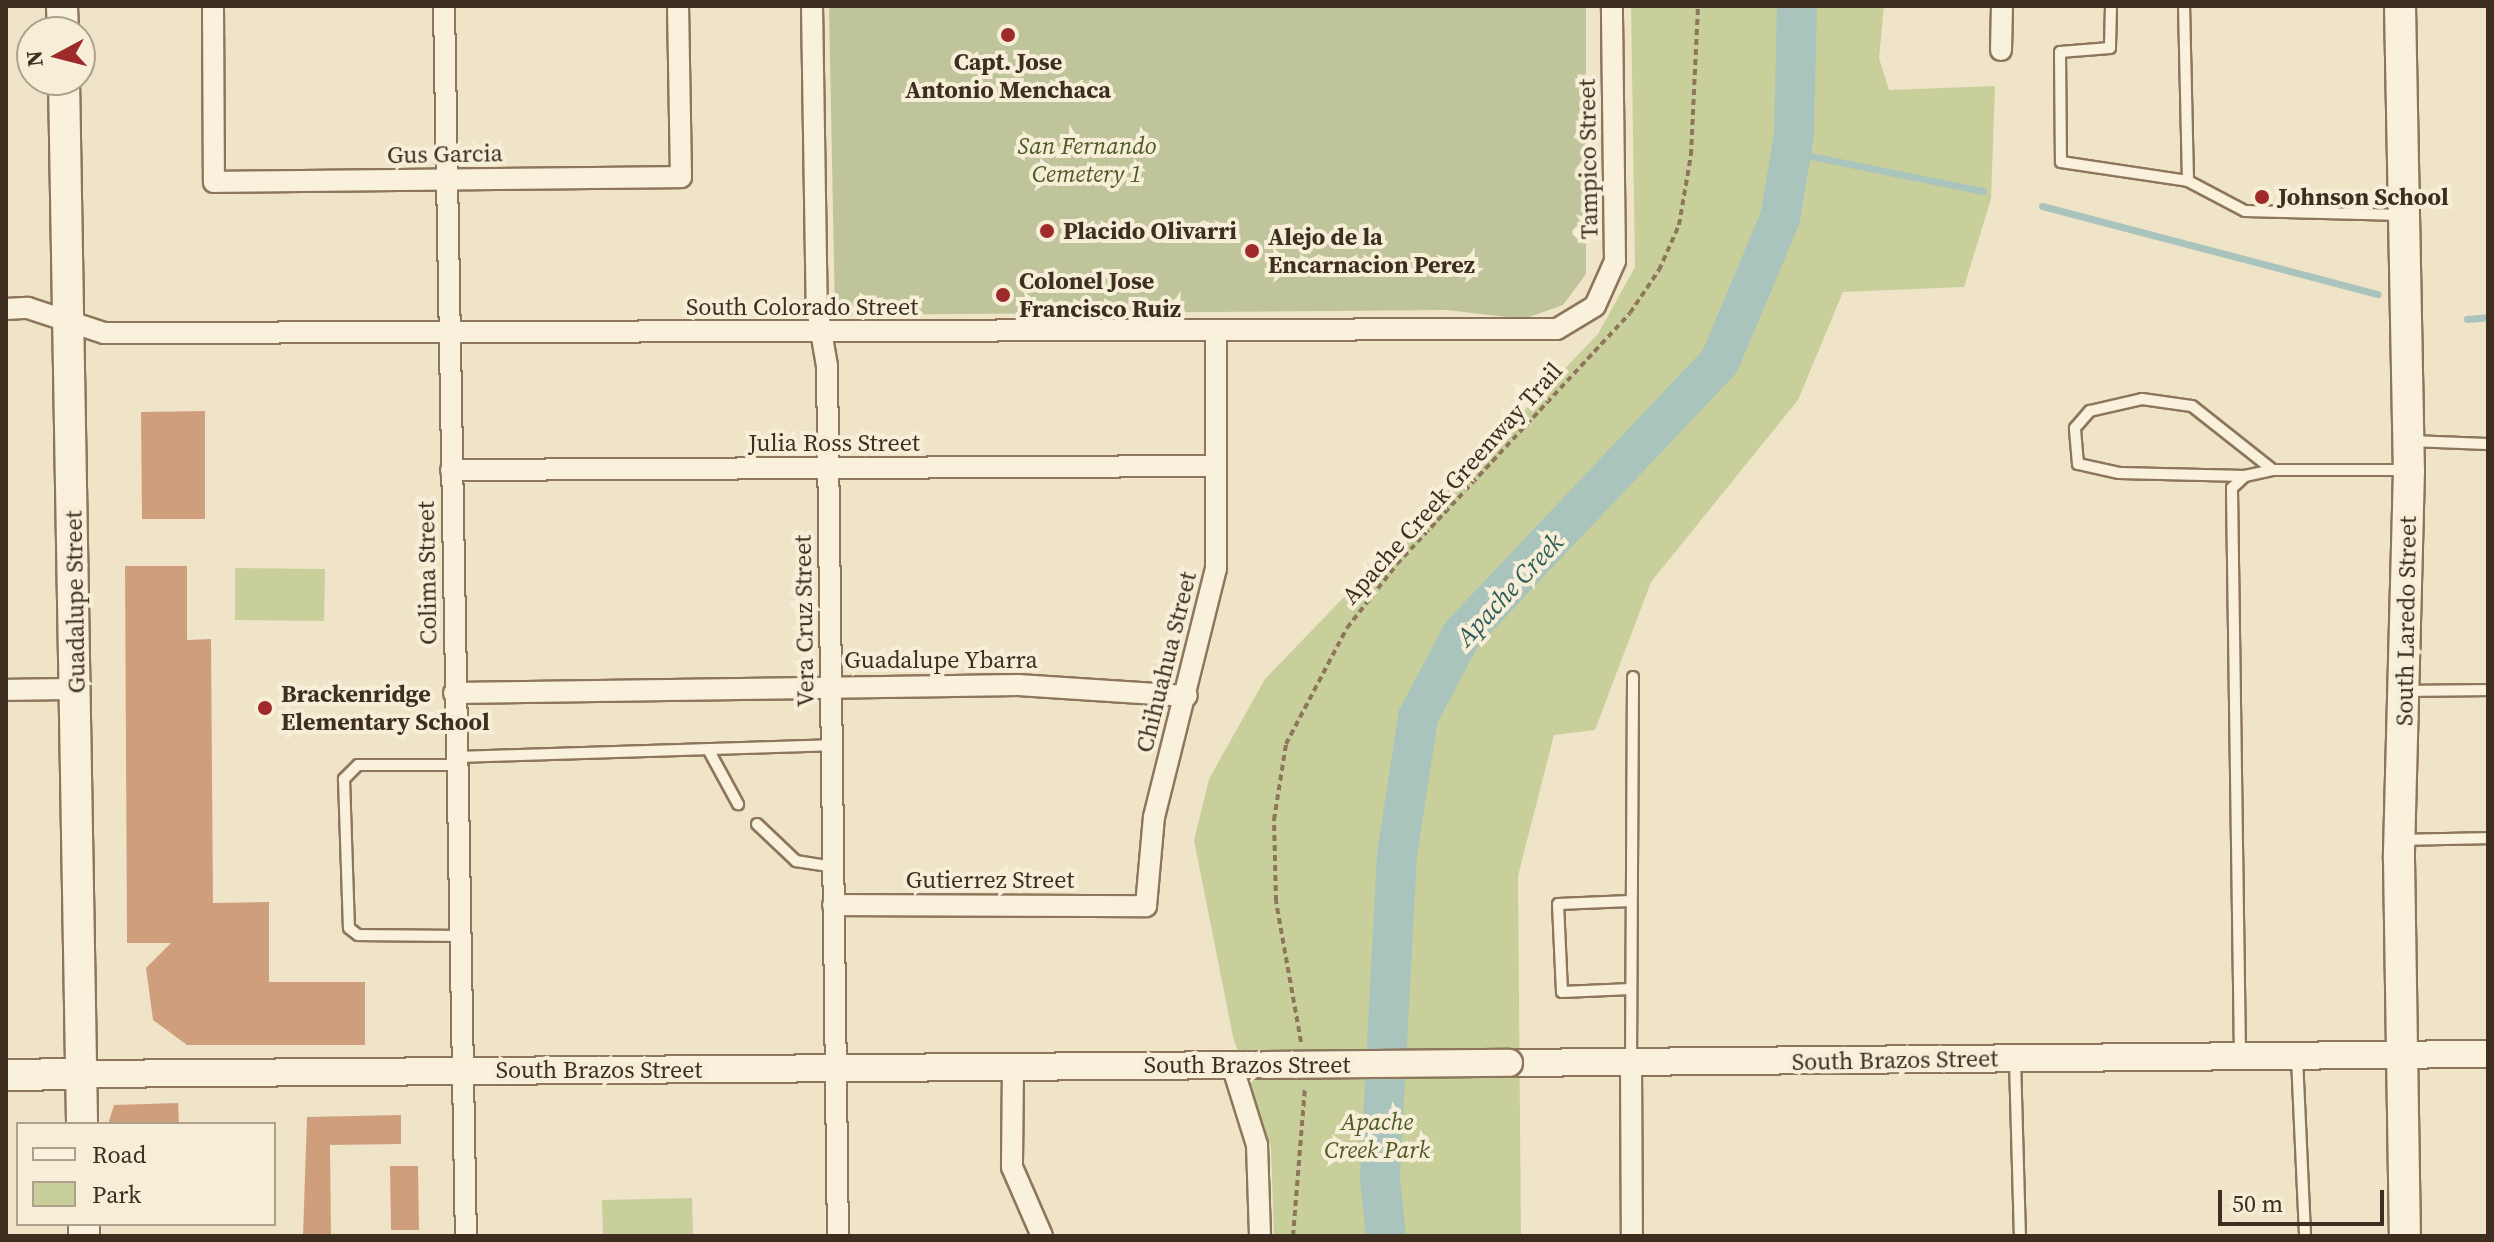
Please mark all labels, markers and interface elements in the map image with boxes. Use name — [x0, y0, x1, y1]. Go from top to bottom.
north arrow — [16, 16, 96, 96]
marker: Capt. Jose Antonio Menchaca — [999, 26, 1017, 44]
place label: Capt. Jose Antonio Menchaca — [905, 48, 1111, 104]
text: N — [18, 49, 50, 68]
street label: Tampico Street — [1572, 78, 1604, 240]
park label: San Fernando Cemetery 1 — [1017, 132, 1157, 188]
street label: Gus Garcia — [387, 139, 503, 169]
place label: Johnson School — [2278, 183, 2449, 211]
marker: Johnson School — [2253, 188, 2271, 206]
place label: Placido Olivarri — [1063, 217, 1237, 245]
marker: Placido Olivarri — [1038, 222, 1056, 240]
place label: Alejo de la Encarnacion Perez — [1268, 223, 1475, 279]
marker: Alejo de la Encarnacion Perez — [1243, 242, 1261, 260]
place label: Colonel Jose Francisco Ruiz — [1019, 267, 1181, 323]
marker: Colonel Jose Francisco Ruiz — [994, 286, 1012, 304]
street label: South Colorado Street — [686, 293, 918, 321]
street label: Apache Creek Greenway Trail — [1336, 356, 1568, 610]
street label: Julia Ross Street — [748, 429, 920, 457]
street label: Colima Street — [411, 501, 443, 645]
street label: Guadalupe Street — [59, 510, 91, 694]
street label: South Laredo Street — [2390, 516, 2422, 726]
water label: Apache Creek — [1450, 527, 1570, 653]
street label: Vera Cruz Street — [788, 535, 820, 707]
street label: Chihuahua Street — [1130, 569, 1202, 755]
street label: Guadalupe Ybarra — [844, 646, 1038, 674]
place label: Brackenridge Elementary School — [281, 680, 490, 736]
marker: Brackenridge Elementary School — [256, 699, 274, 717]
street label: Gutierrez Street — [906, 866, 1074, 894]
street label: South Brazos Street — [1792, 1044, 1998, 1076]
street label: South Brazos Street — [1144, 1051, 1350, 1079]
street label: South Brazos Street — [496, 1056, 702, 1084]
park label: Apache Creek Park — [1324, 1108, 1430, 1164]
legend — [16, 1122, 276, 1226]
text: Road — [92, 1138, 146, 1171]
scale bar — [2222, 1174, 2388, 1224]
text: Park — [92, 1178, 141, 1211]
text: 50 m — [2232, 1187, 2283, 1220]

